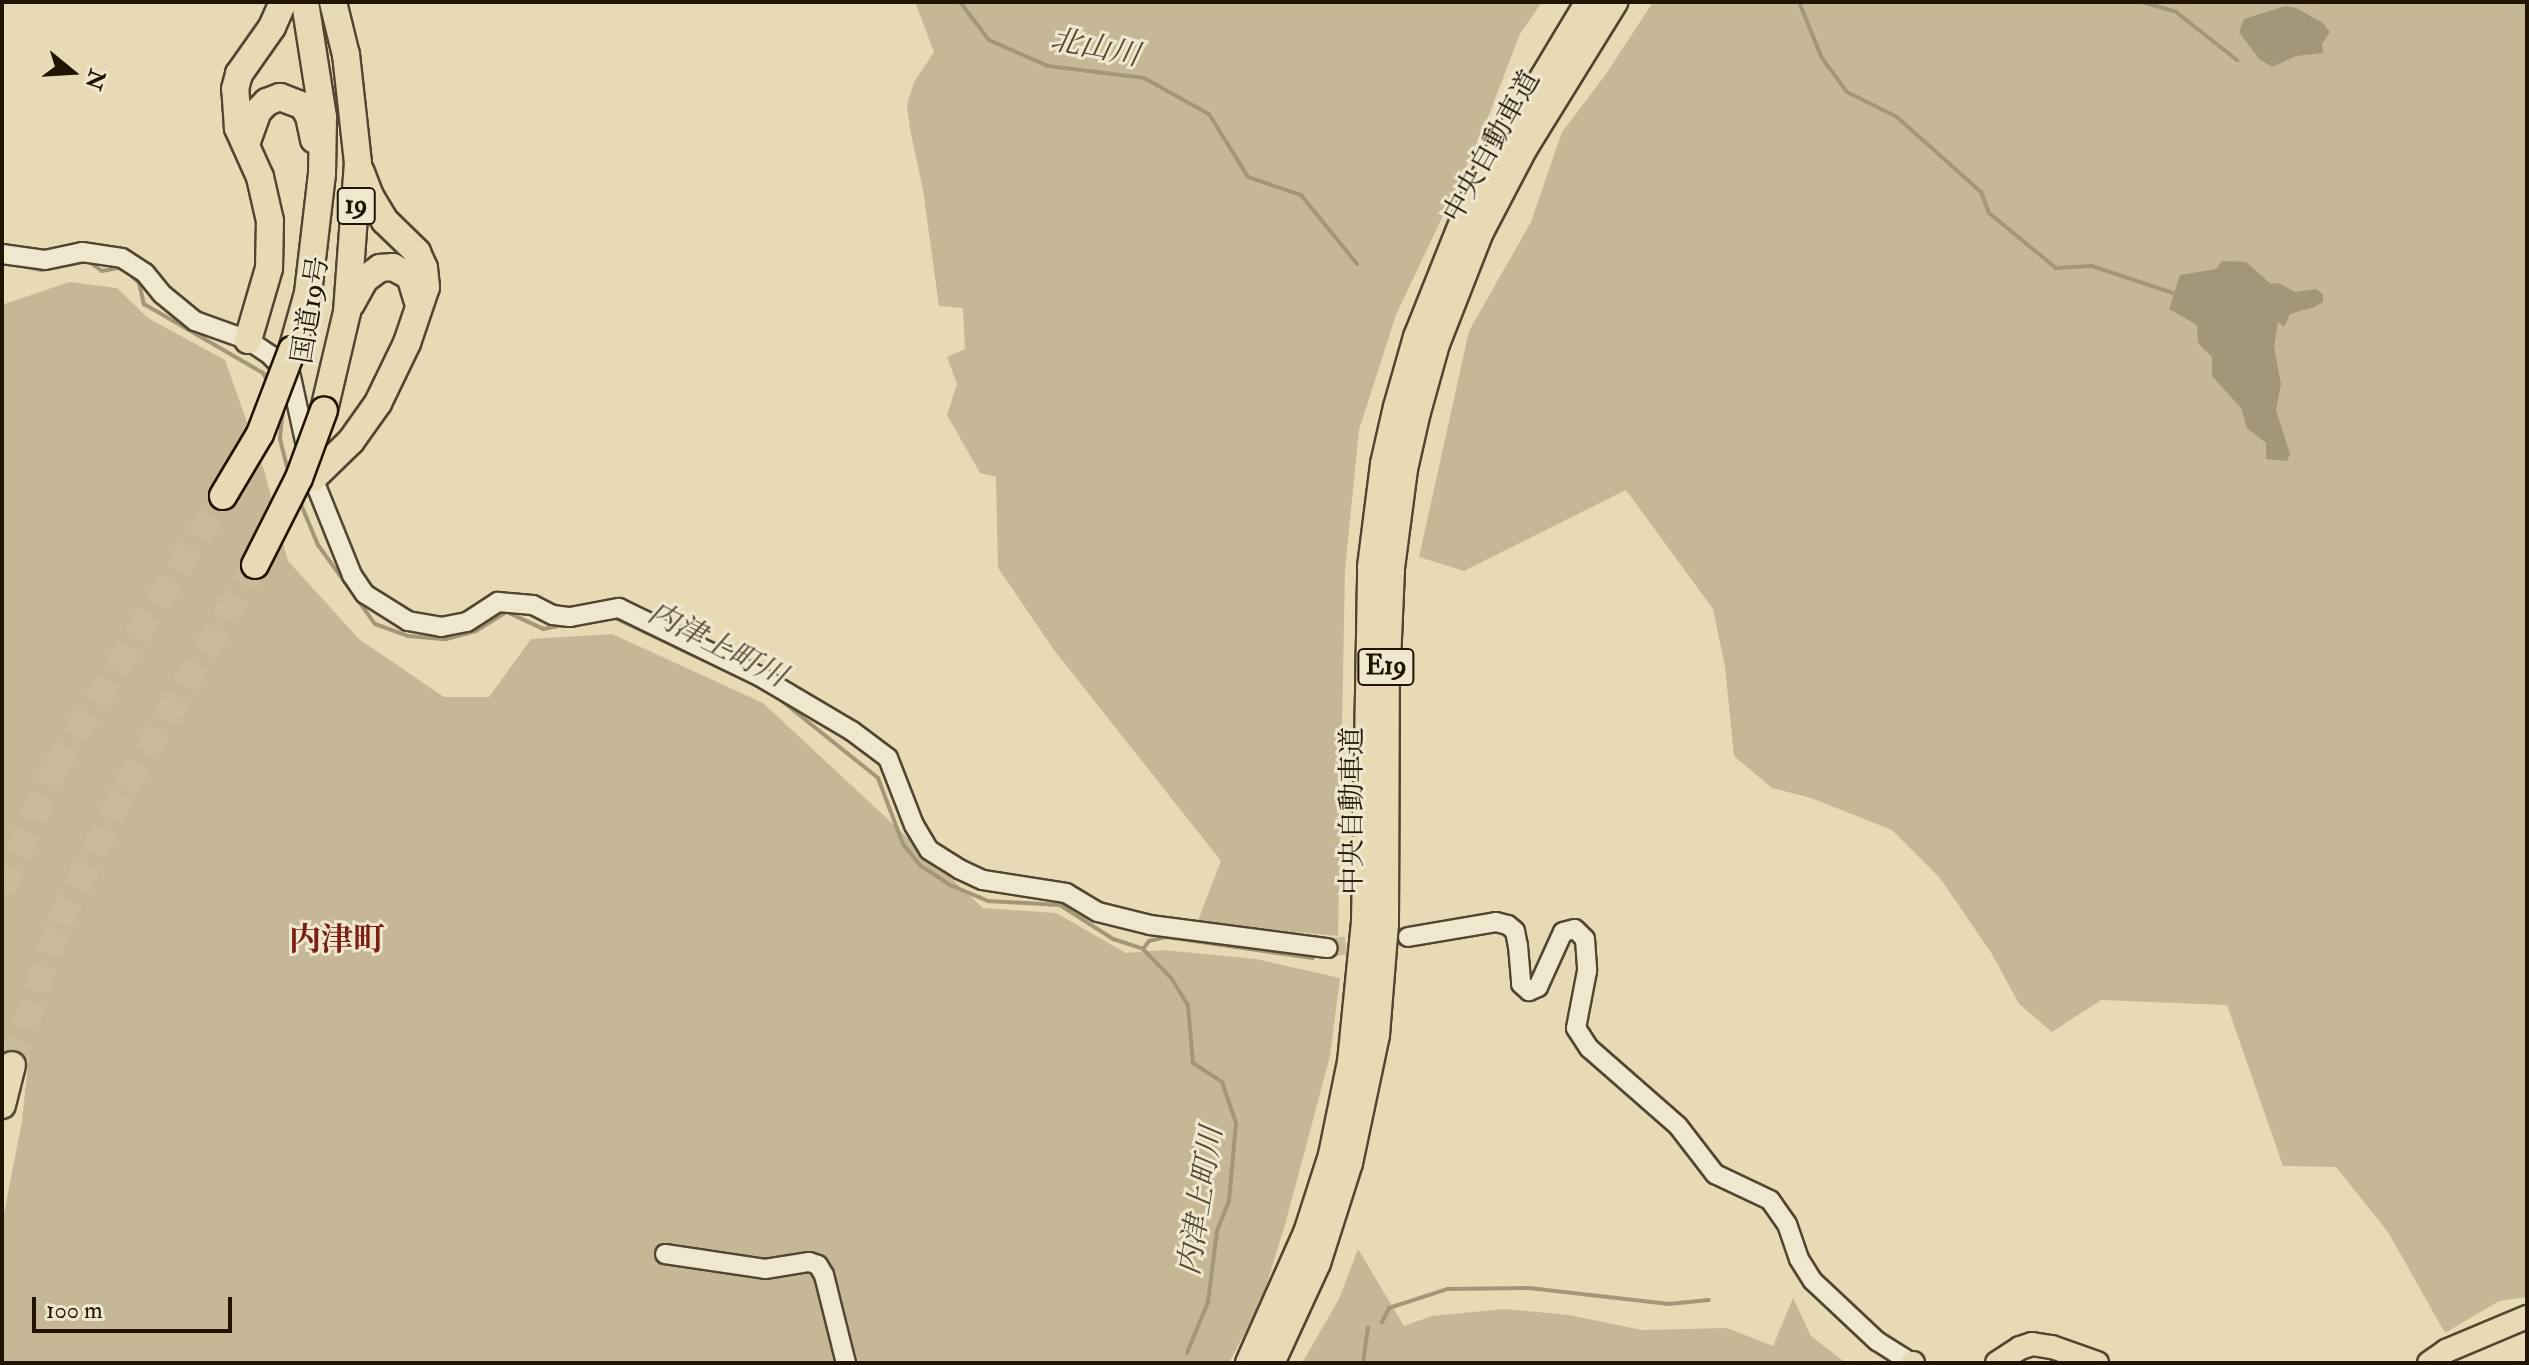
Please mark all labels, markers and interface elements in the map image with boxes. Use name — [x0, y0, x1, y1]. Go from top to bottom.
water label: 北山川 — [1047, 22, 1143, 74]
north arrow — [32, 32, 112, 112]
street label: 中央自動車道 — [1437, 65, 1547, 229]
text: N — [78, 66, 111, 93]
road number: 19 — [336, 184, 376, 228]
street label: 国道19号 — [286, 254, 336, 366]
water label: 内津上町川 — [642, 595, 792, 695]
road number: E19 — [1356, 645, 1416, 689]
street label: 中央自動車道 — [1336, 727, 1370, 895]
district label: 内津町 — [289, 921, 385, 959]
water label: 内津上町川 — [1171, 1124, 1231, 1278]
scale bar — [36, 1281, 236, 1331]
text: 100 m — [46, 1295, 103, 1326]

